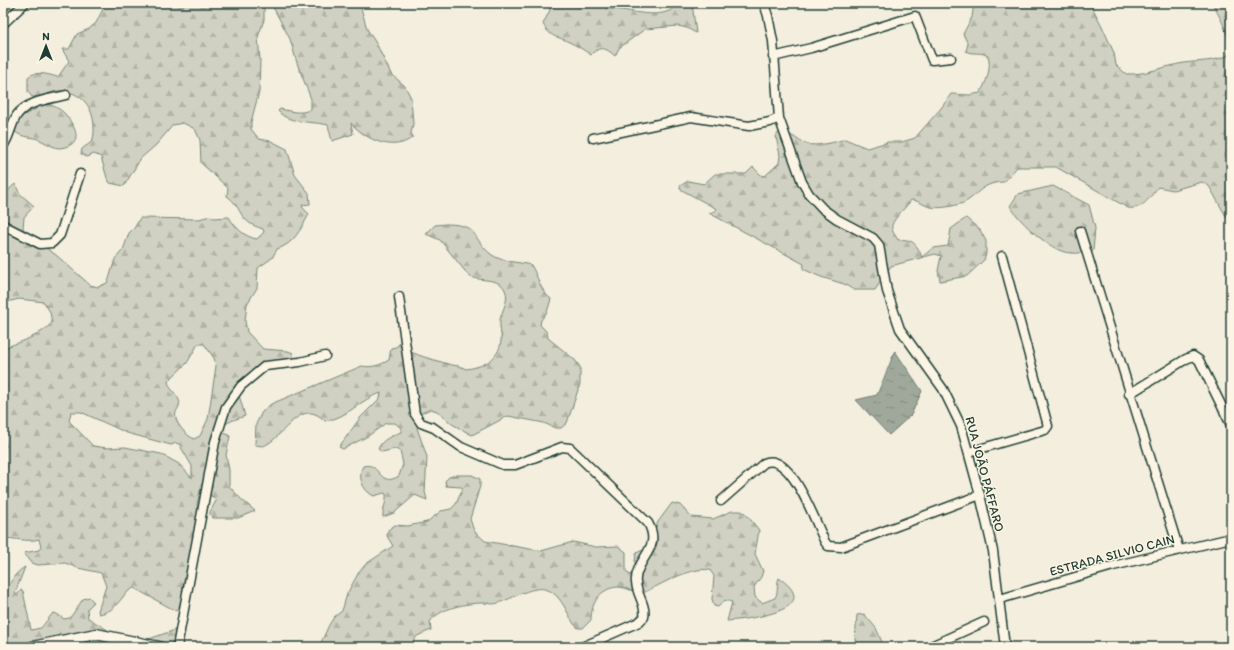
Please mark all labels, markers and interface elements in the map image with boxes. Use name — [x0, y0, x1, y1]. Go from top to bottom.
north arrow — [26, 26, 66, 66]
text: N — [42, 30, 50, 43]
street label: RUA JOÃO PÁFFARO — [962, 415, 1008, 533]
street label: ESTRADA SILVIO CAIN — [1048, 531, 1176, 579]

